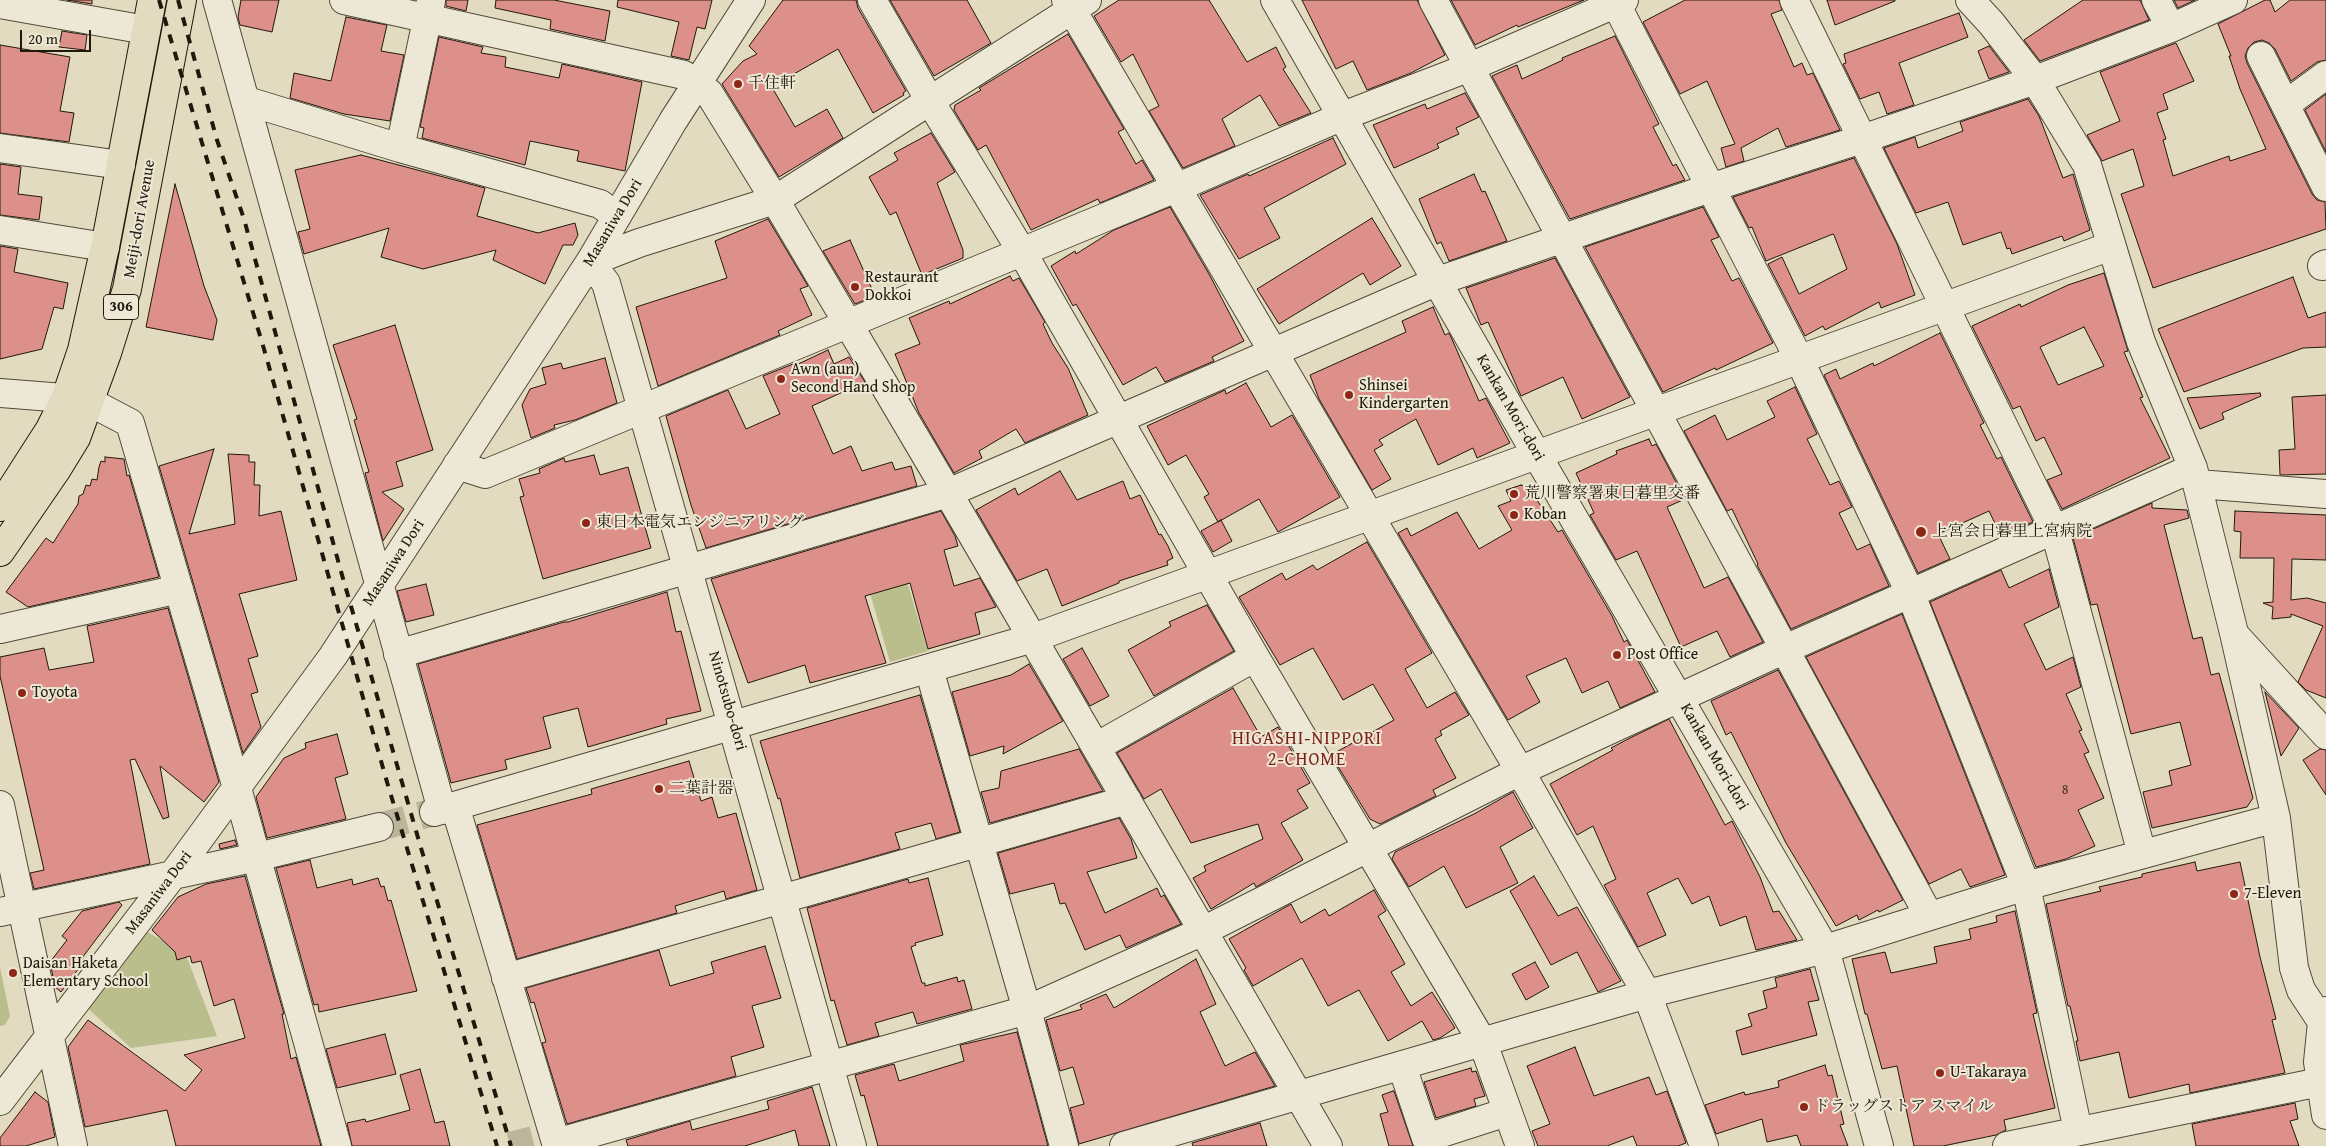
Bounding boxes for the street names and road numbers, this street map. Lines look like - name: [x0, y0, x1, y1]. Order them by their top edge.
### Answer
- street label: Meiji-dori Avenue: [120, 158, 160, 280]
- street label: Masaniwa Dori: [579, 176, 647, 270]
- road number: 306: [104, 294, 138, 320]
- street label: Kankan Mori-dori: [1472, 351, 1548, 465]
- street label: Masaniwa Dori: [359, 516, 429, 610]
- street label: Ninotsubo-dori: [704, 649, 750, 753]
- street label: Kankan Mori-dori: [1676, 700, 1752, 814]
- street label: Masaniwa Dori: [121, 848, 197, 938]

